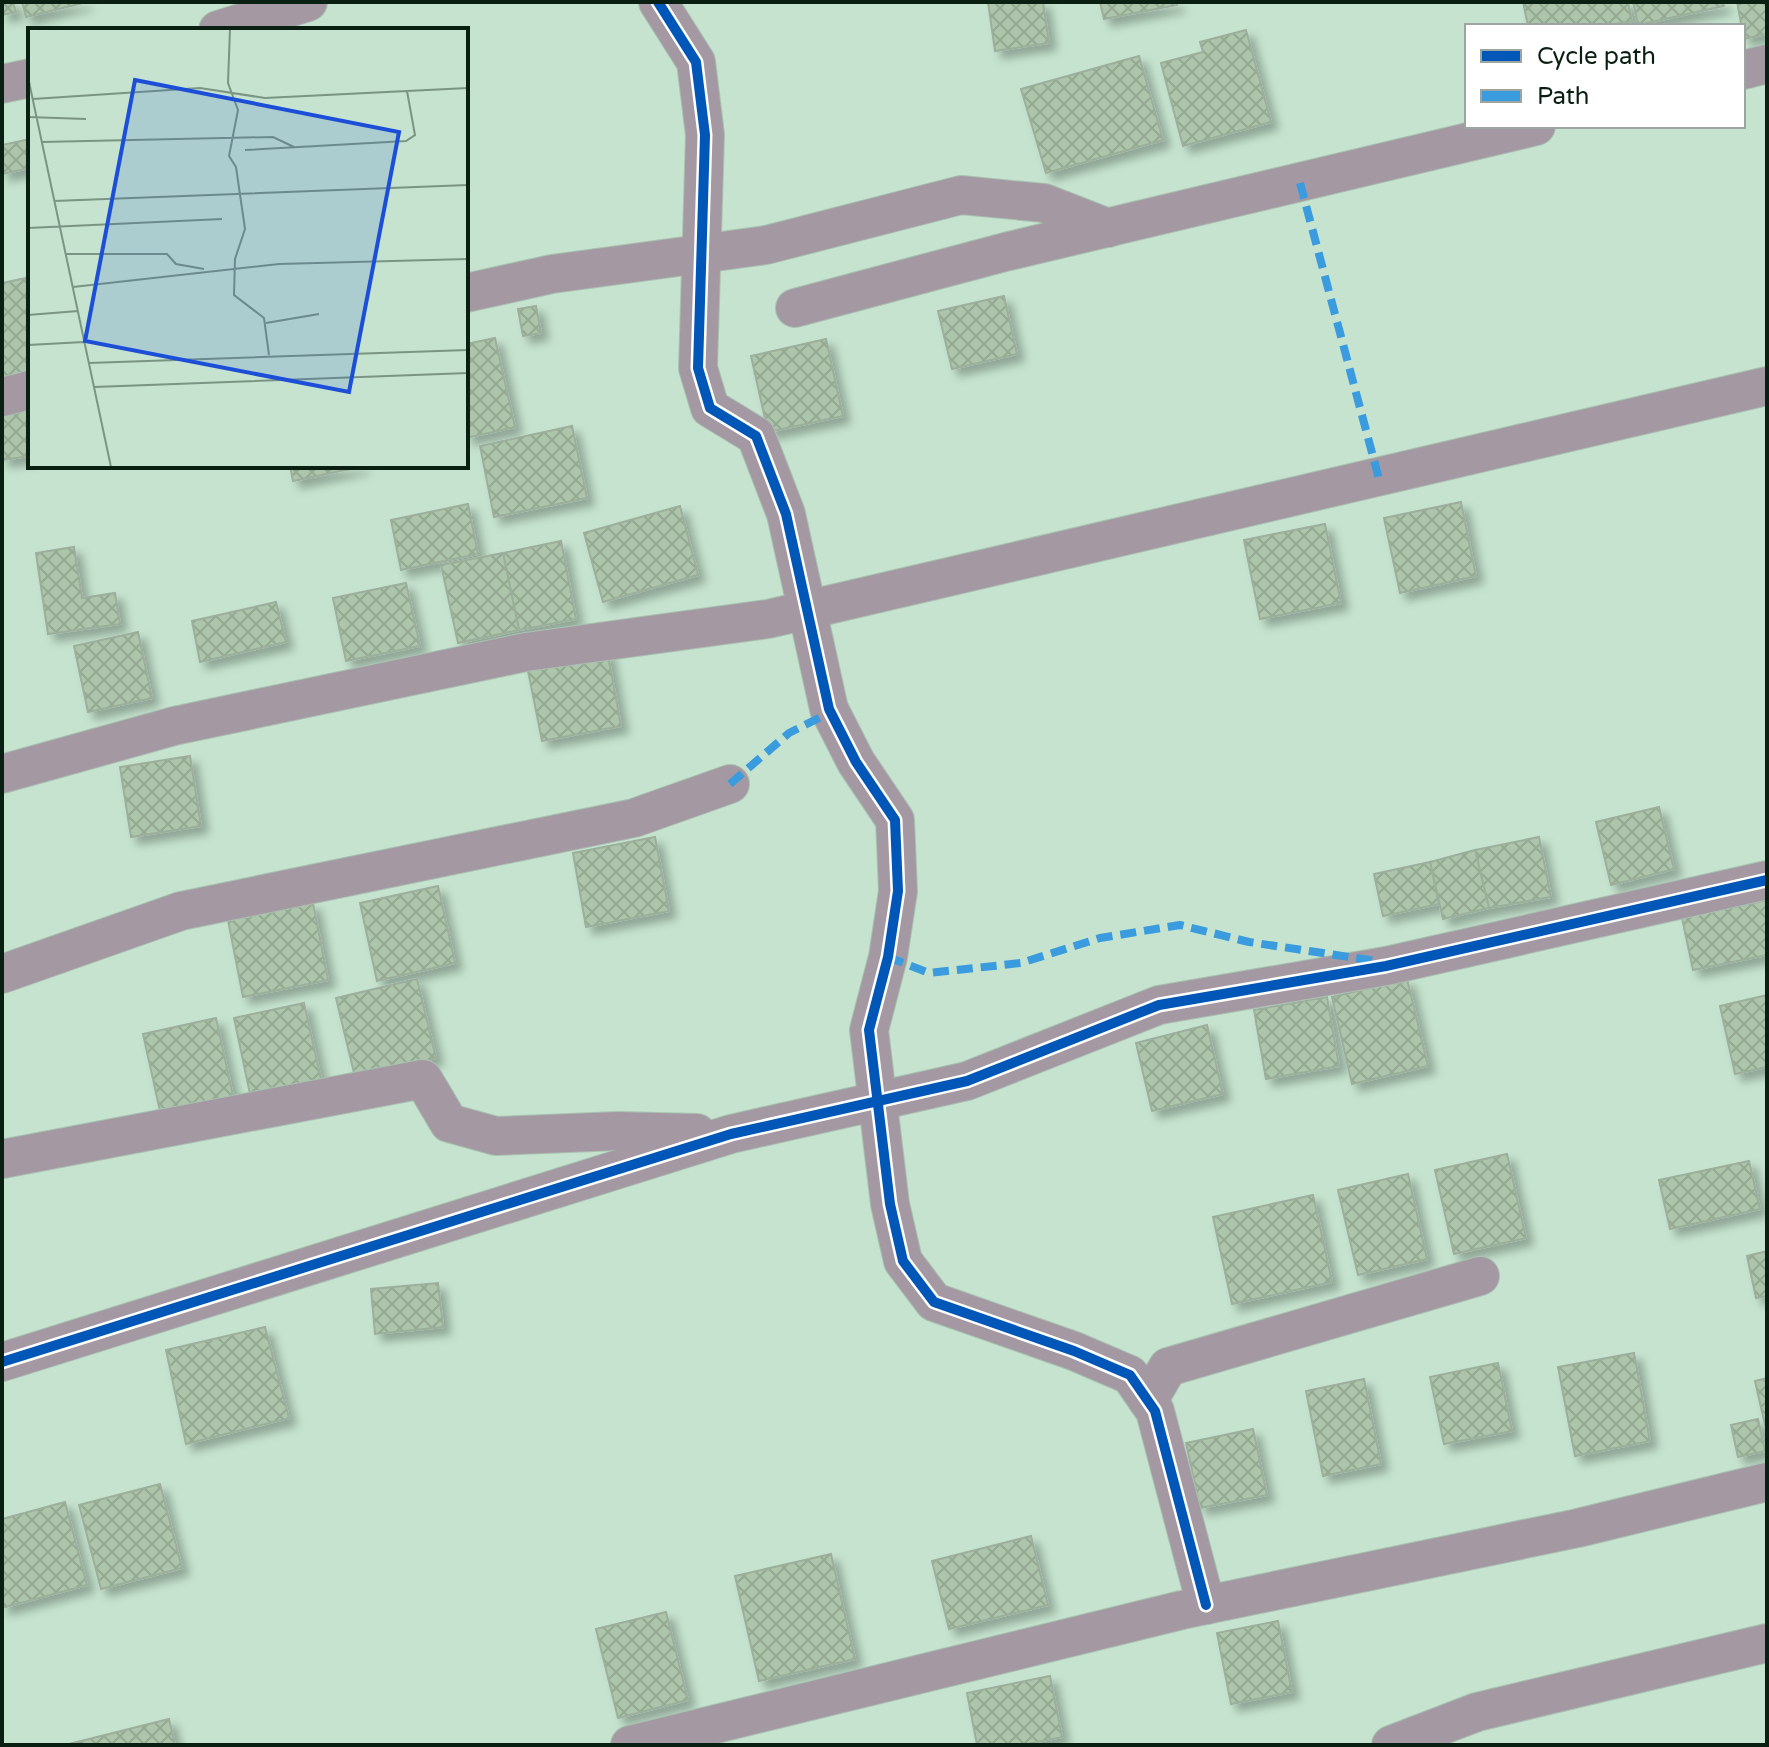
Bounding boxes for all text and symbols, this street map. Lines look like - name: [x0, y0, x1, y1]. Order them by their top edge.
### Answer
- legend: [1465, 24, 1745, 128]
- inset map: [28, 28, 468, 468]
- text: Cycle path: [1537, 42, 1656, 71]
- text: Path: [1537, 82, 1590, 111]

